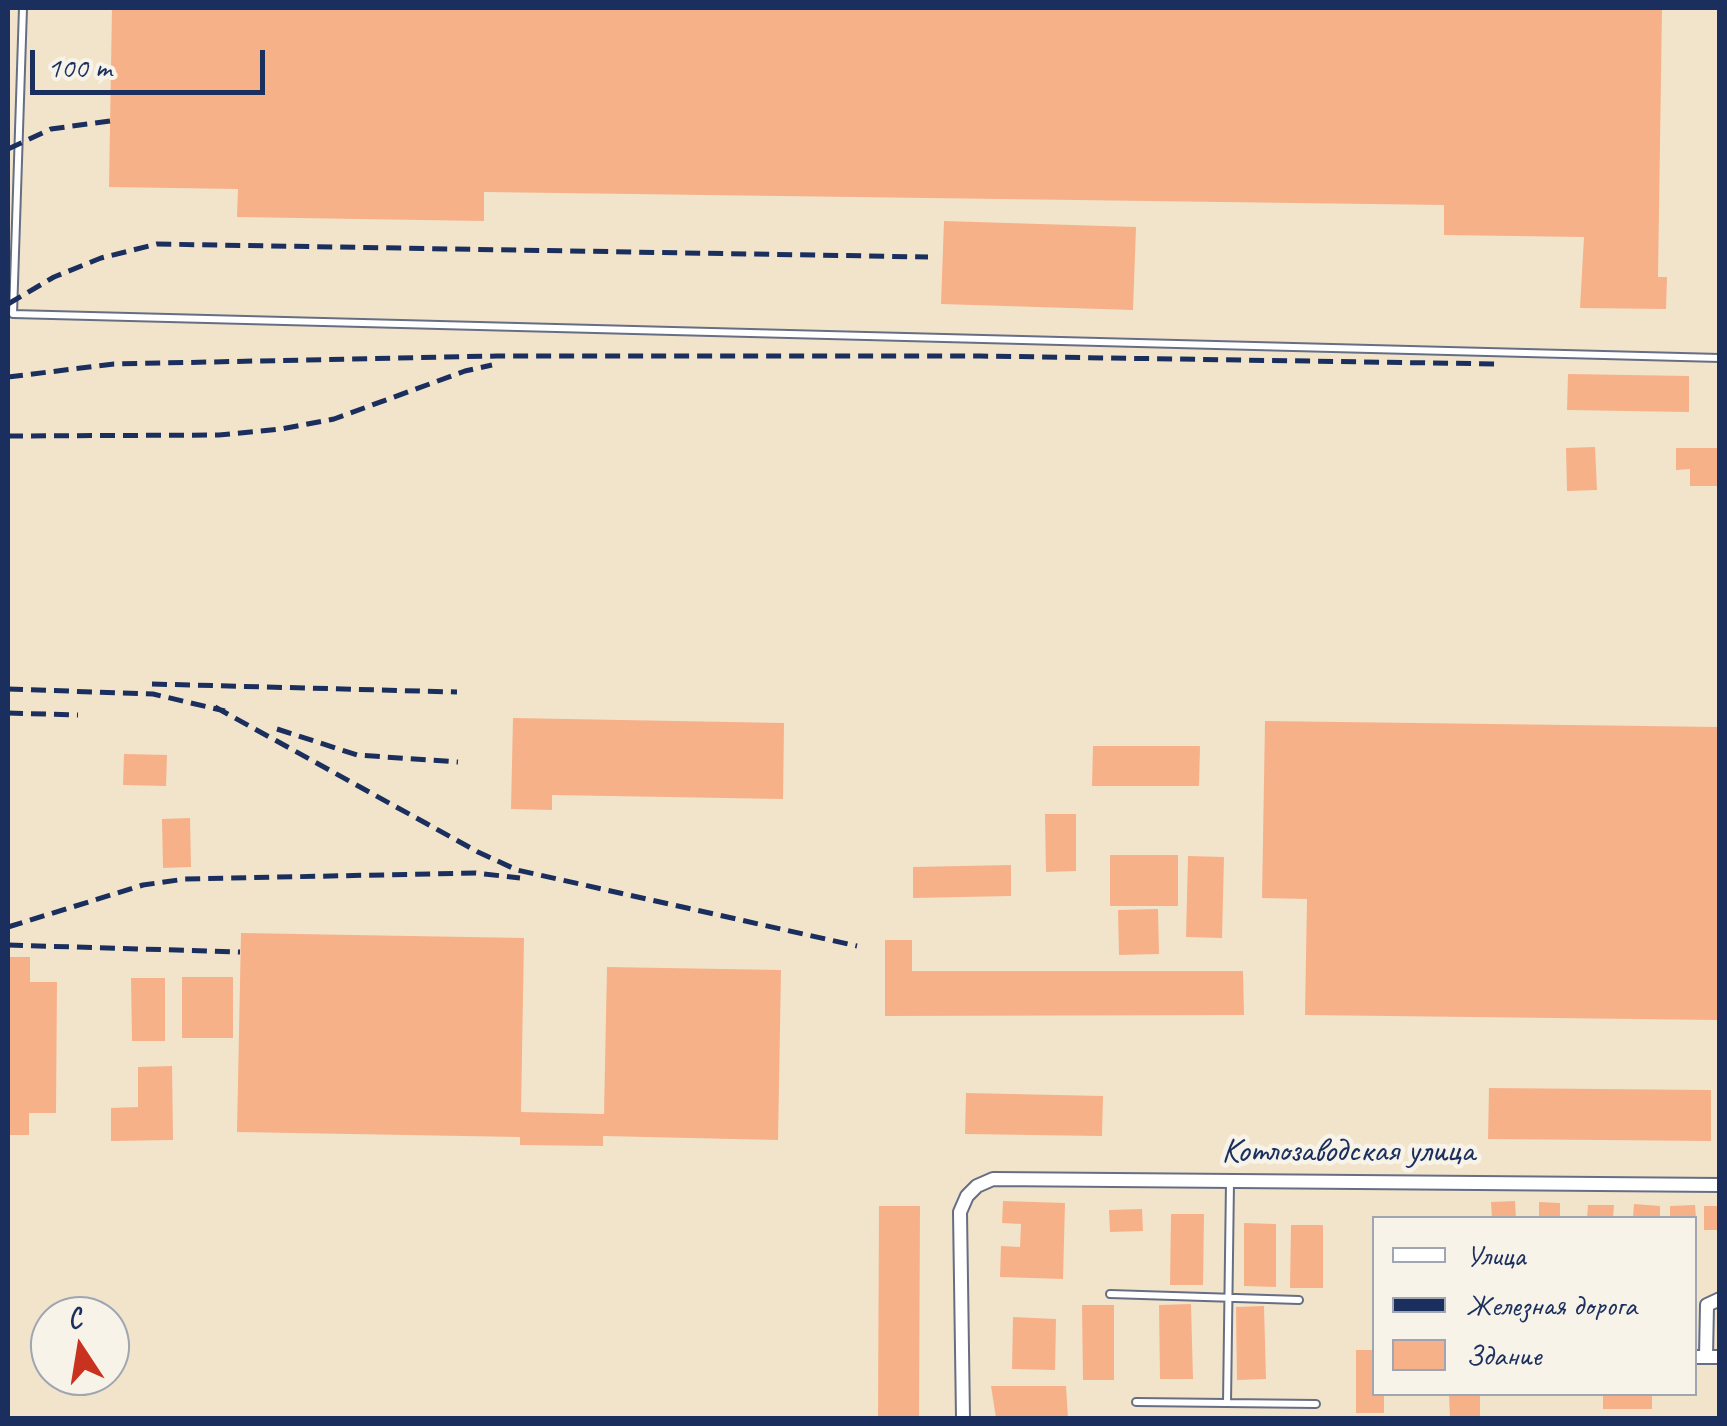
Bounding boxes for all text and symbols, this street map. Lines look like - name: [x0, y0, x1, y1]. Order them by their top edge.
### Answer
- scale bar: [35, 30, 270, 92]
- text: 100 m: [47, 48, 112, 86]
- street label: Котлозаводская улица: [1221, 1131, 1475, 1173]
- legend: [1372, 1216, 1697, 1396]
- text: Улица: [1466, 1236, 1525, 1274]
- text: Железная дорога: [1466, 1286, 1637, 1324]
- north arrow: [30, 1296, 130, 1396]
- text: С: [64, 1300, 84, 1337]
- text: Здание: [1466, 1336, 1541, 1374]

